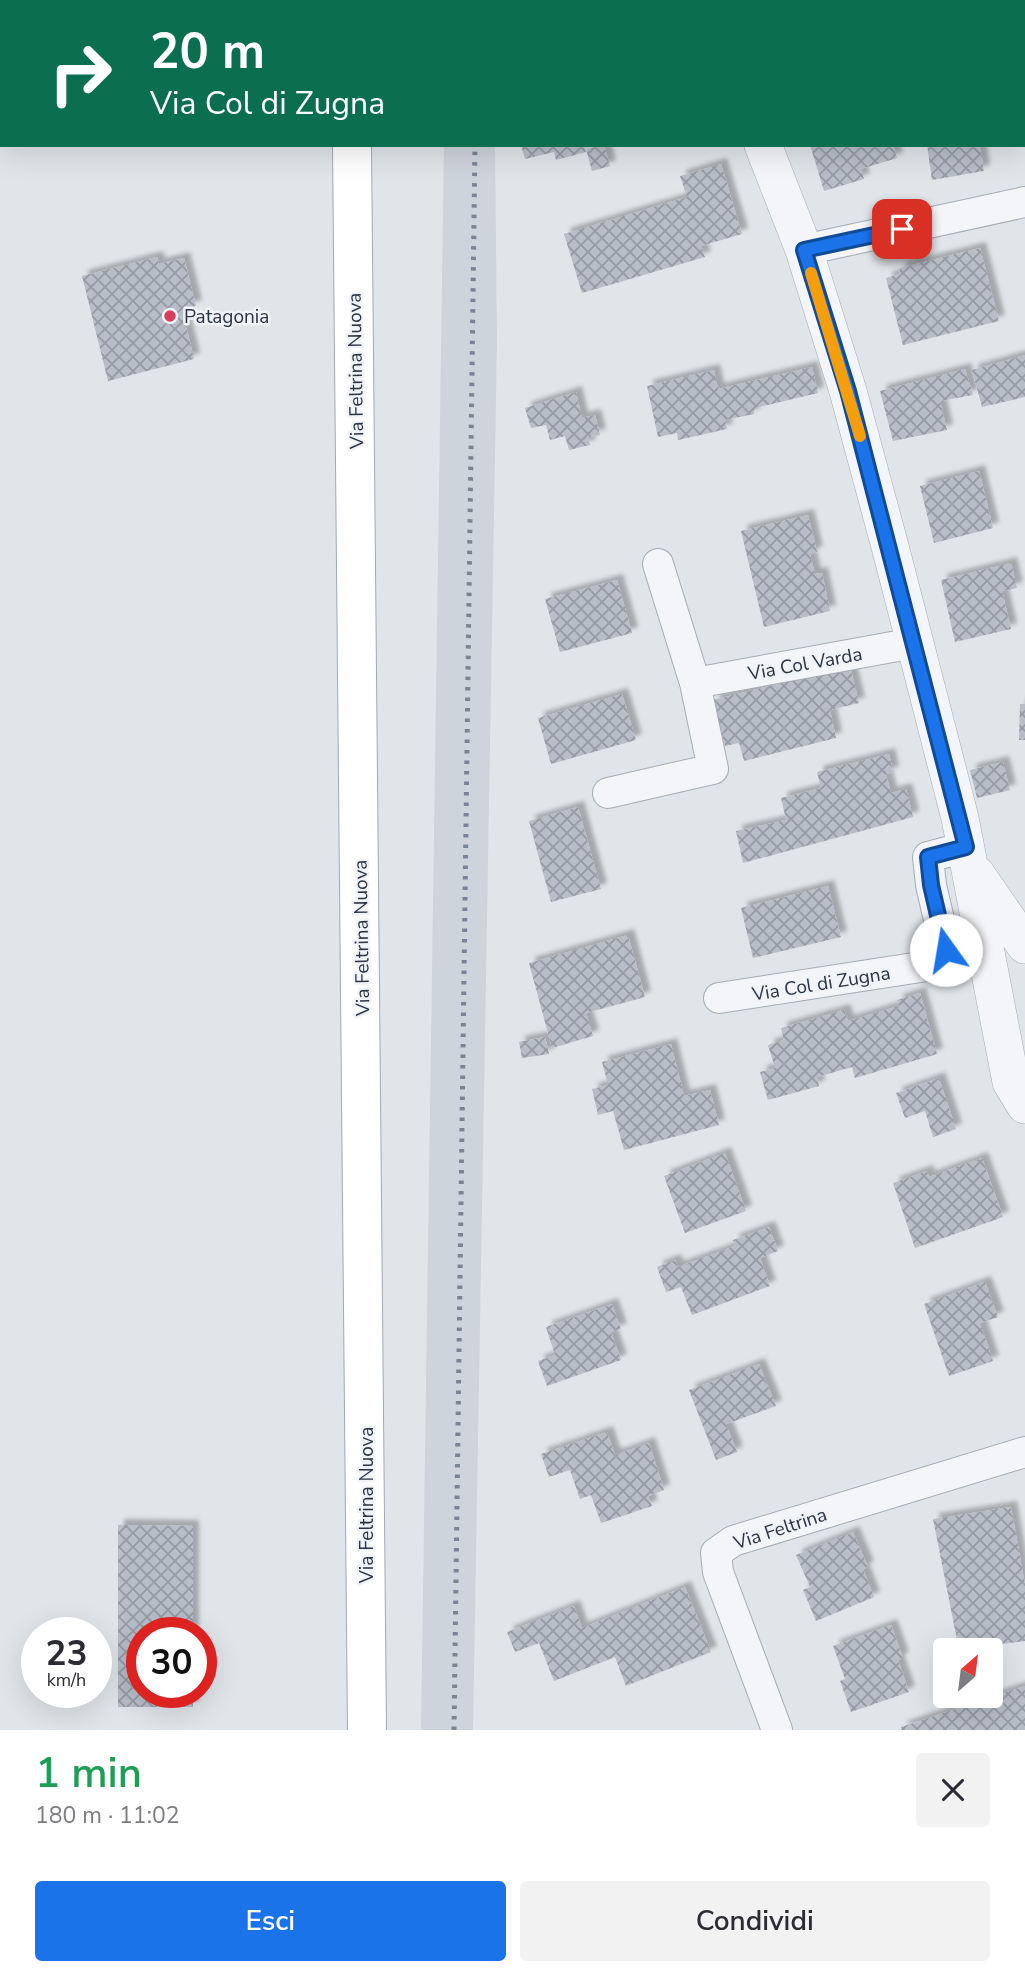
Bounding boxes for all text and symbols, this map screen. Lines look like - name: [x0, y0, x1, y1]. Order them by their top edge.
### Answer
- text: 20 m: [150, 18, 265, 85]
- icon: right: [35, 28, 126, 119]
- text: Via Col di Zugna: [150, 82, 385, 125]
- pin: [872, 199, 932, 259]
- icon: arrive: [883, 210, 921, 248]
- street label: Via Feltrina Nuova: [342, 293, 370, 450]
- place label: Patagonia: [184, 304, 269, 330]
- marker: Patagonia: [162, 308, 178, 324]
- street label: Via Col Varda: [745, 641, 864, 687]
- street label: Via Feltrina Nuova: [348, 860, 376, 1017]
- position arrow: [909, 913, 983, 987]
- street label: Via Col di Zugna: [749, 960, 892, 1008]
- street label: Via Feltrina Nuova: [354, 1427, 380, 1584]
- street label: Via Feltrina: [729, 1502, 830, 1557]
- speed limit sign: 30: [126, 1617, 217, 1708]
- text: 23: [45, 1630, 88, 1677]
- north arrow: [933, 1638, 1003, 1708]
- map controls: [933, 1638, 1003, 1708]
- text: km/h: [47, 1668, 86, 1692]
- text: 1 min: [35, 1745, 142, 1802]
- button: close: [916, 1753, 990, 1827]
- text: 180 m · 11:02: [35, 1800, 180, 1831]
- button: Esci: [35, 1881, 506, 1961]
- button: Condividi: [520, 1881, 990, 1961]

